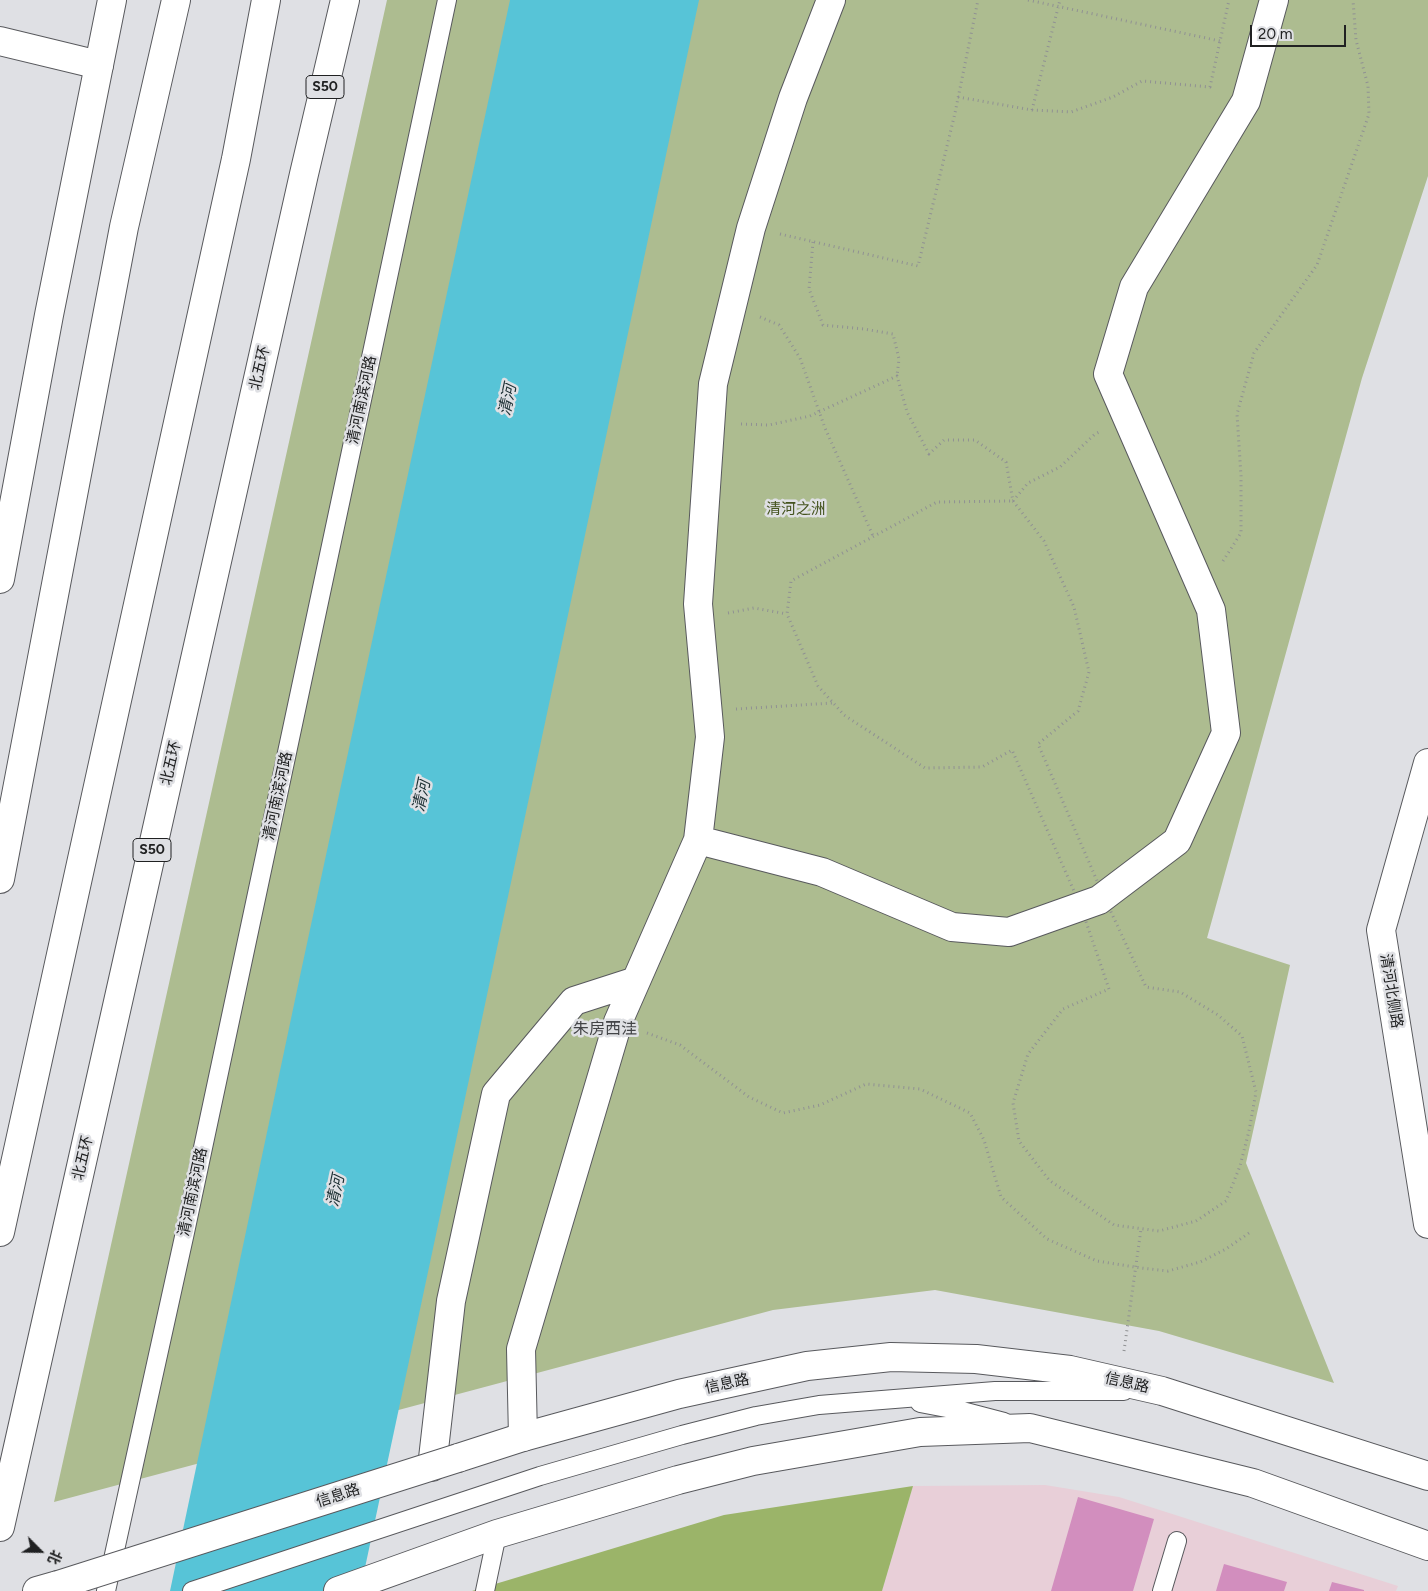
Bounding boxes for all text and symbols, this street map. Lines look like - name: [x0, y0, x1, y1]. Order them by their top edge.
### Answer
- scale bar: [1253, 15, 1349, 47]
- text: 20 m: [1258, 25, 1292, 43]
- road number: S50: [306, 75, 344, 98]
- street label: 北五环: [246, 344, 274, 392]
- street label: 清河南滨河路: [344, 354, 380, 446]
- water label: 清河: [495, 382, 521, 418]
- park label: 清河之洲: [766, 501, 826, 519]
- street label: 北五环: [157, 739, 185, 787]
- street label: 清河南滨河路: [260, 750, 296, 842]
- water label: 清河: [409, 778, 435, 814]
- road number: S50: [133, 838, 171, 862]
- street label: 清河北侧路: [1376, 953, 1406, 1029]
- district label: 朱房西洼: [573, 1019, 637, 1039]
- street label: 北五环: [69, 1134, 97, 1182]
- street label: 清河南滨河路: [175, 1146, 211, 1238]
- water label: 清河: [323, 1173, 349, 1209]
- street label: 信息路: [1103, 1369, 1151, 1397]
- street label: 信息路: [703, 1371, 751, 1397]
- street label: 信息路: [314, 1480, 362, 1512]
- north arrow: [15, 1526, 65, 1576]
- text: 北: [44, 1547, 65, 1567]

